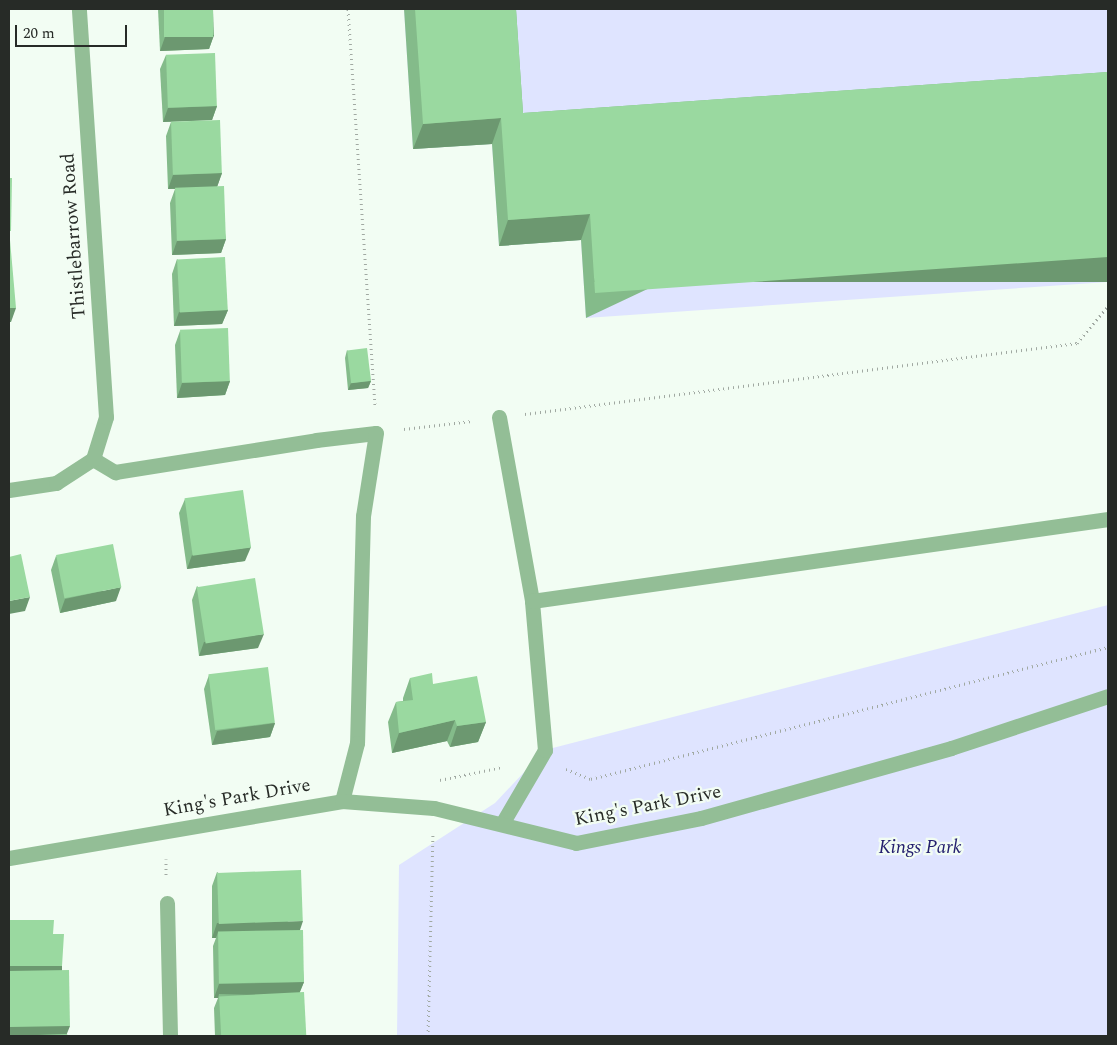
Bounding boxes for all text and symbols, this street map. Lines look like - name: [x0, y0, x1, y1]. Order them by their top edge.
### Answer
- scale bar: [18, 15, 130, 47]
- text: 20 m: [23, 22, 55, 45]
- street label: Thistlebarrow Road: [57, 152, 91, 320]
- street label: King's Park Drive: [162, 774, 312, 822]
- street label: King's Park Drive: [573, 781, 723, 831]
- park label: Kings Park: [878, 837, 962, 859]

